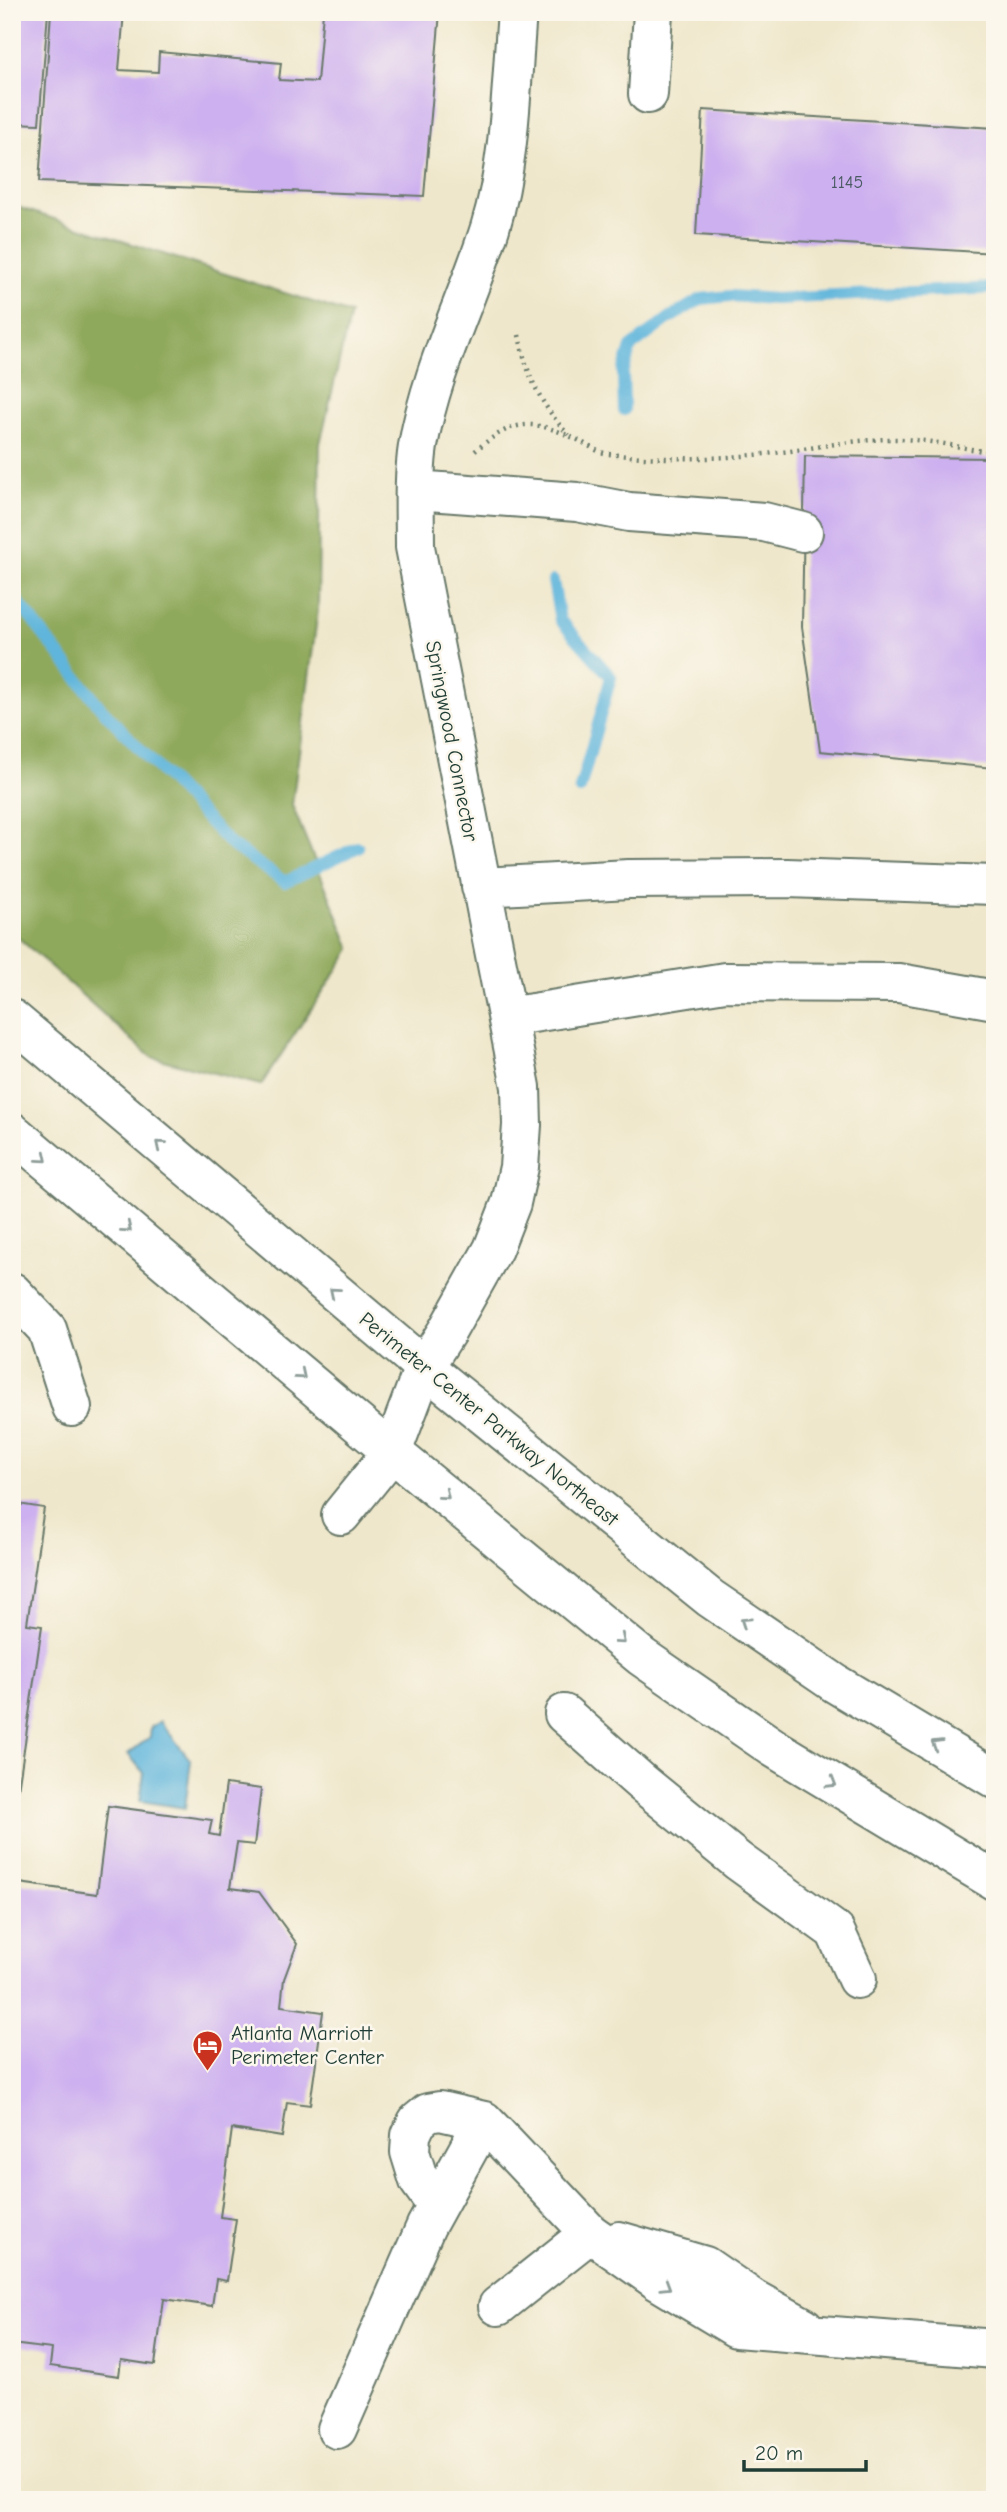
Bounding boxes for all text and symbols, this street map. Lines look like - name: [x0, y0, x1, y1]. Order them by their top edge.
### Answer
- house number: 1145: [831, 172, 863, 193]
- street label: Springwood Connector: [421, 639, 483, 844]
- one-way arrow: [156, 1141, 169, 1153]
- one-way arrow: [35, 1150, 48, 1162]
- one-way arrow: [118, 1220, 131, 1232]
- one-way arrow: [329, 1288, 342, 1300]
- street label: Perimeter Center Parkway Northeast: [355, 1307, 624, 1532]
- one-way arrow: [292, 1367, 305, 1379]
- one-way arrow: [437, 1487, 450, 1499]
- one-way arrow: [740, 1618, 753, 1630]
- one-way arrow: [612, 1632, 625, 1644]
- one-way arrow: [931, 1740, 944, 1753]
- one-way arrow: [824, 1775, 837, 1788]
- place label: Atlanta Marriott Perimeter Center: [231, 2021, 385, 2069]
- hotel icon: Atlanta Marriott Perimeter Center: [191, 2028, 225, 2072]
- one-way arrow: [659, 2278, 672, 2291]
- scale bar: [744, 2428, 867, 2472]
- text: 20 m: [755, 2441, 803, 2465]

